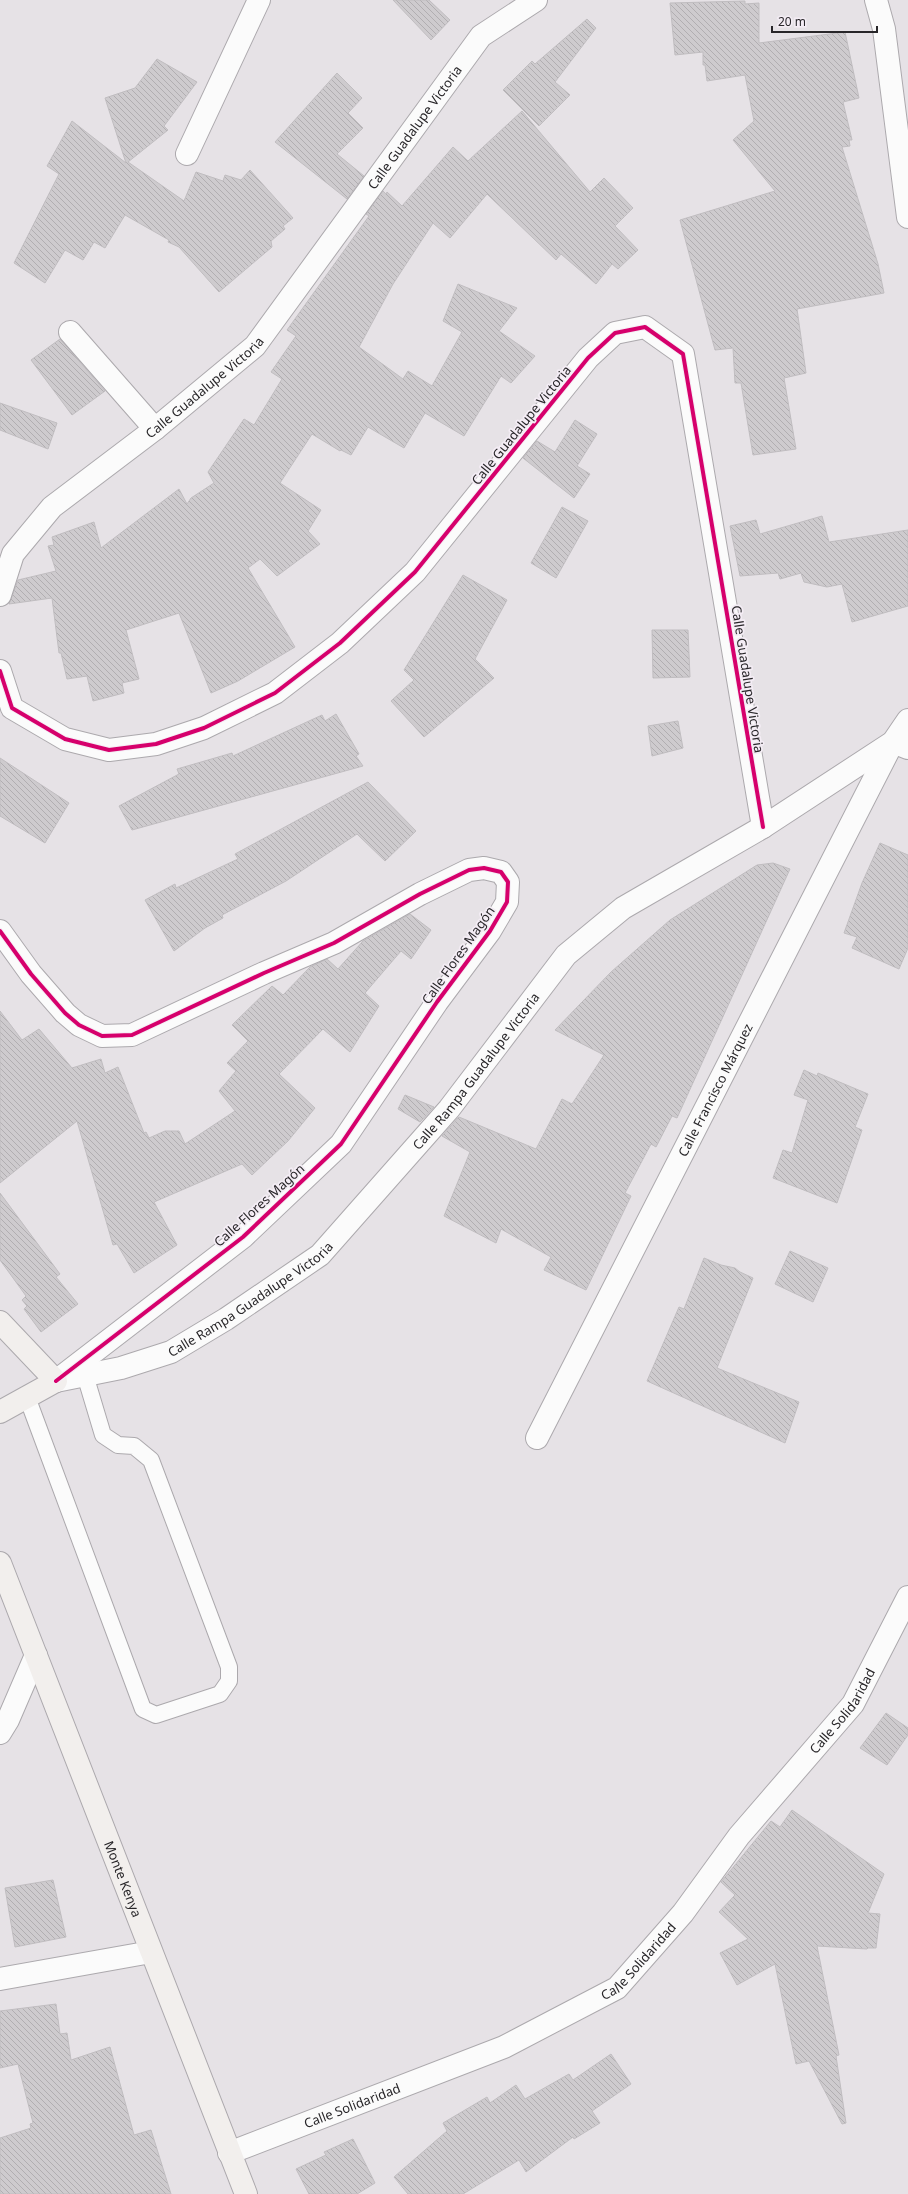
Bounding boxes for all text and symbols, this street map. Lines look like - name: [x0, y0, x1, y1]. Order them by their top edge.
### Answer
- scale bar: [772, 8, 877, 34]
- text: 20 m: [778, 13, 806, 30]
- street label: Calle Guadalupe Victoria: [363, 62, 466, 193]
- street label: Calle Guadalupe Victoria: [142, 333, 268, 442]
- street label: Calle Guadalupe Victoria: [467, 361, 575, 489]
- street label: Calle Guadalupe Victoria: [727, 604, 769, 754]
- street label: Calle Flores Magón: [417, 902, 499, 1008]
- street label: Calle Rampa Guadalupe Victoria: [408, 989, 543, 1153]
- street label: Calle Francisco Márquez: [674, 1020, 757, 1159]
- street label: Calle Flores Magón: [210, 1160, 308, 1250]
- street label: Calle Rampa Guadalupe Victoria: [164, 1238, 337, 1361]
- street label: Calle Solidaridad: [805, 1665, 879, 1757]
- street label: Monte Kenya: [100, 1838, 146, 1920]
- street label: Calle Solidaridad: [598, 1918, 680, 2004]
- street label: Calle Solidaridad: [301, 2079, 403, 2132]

